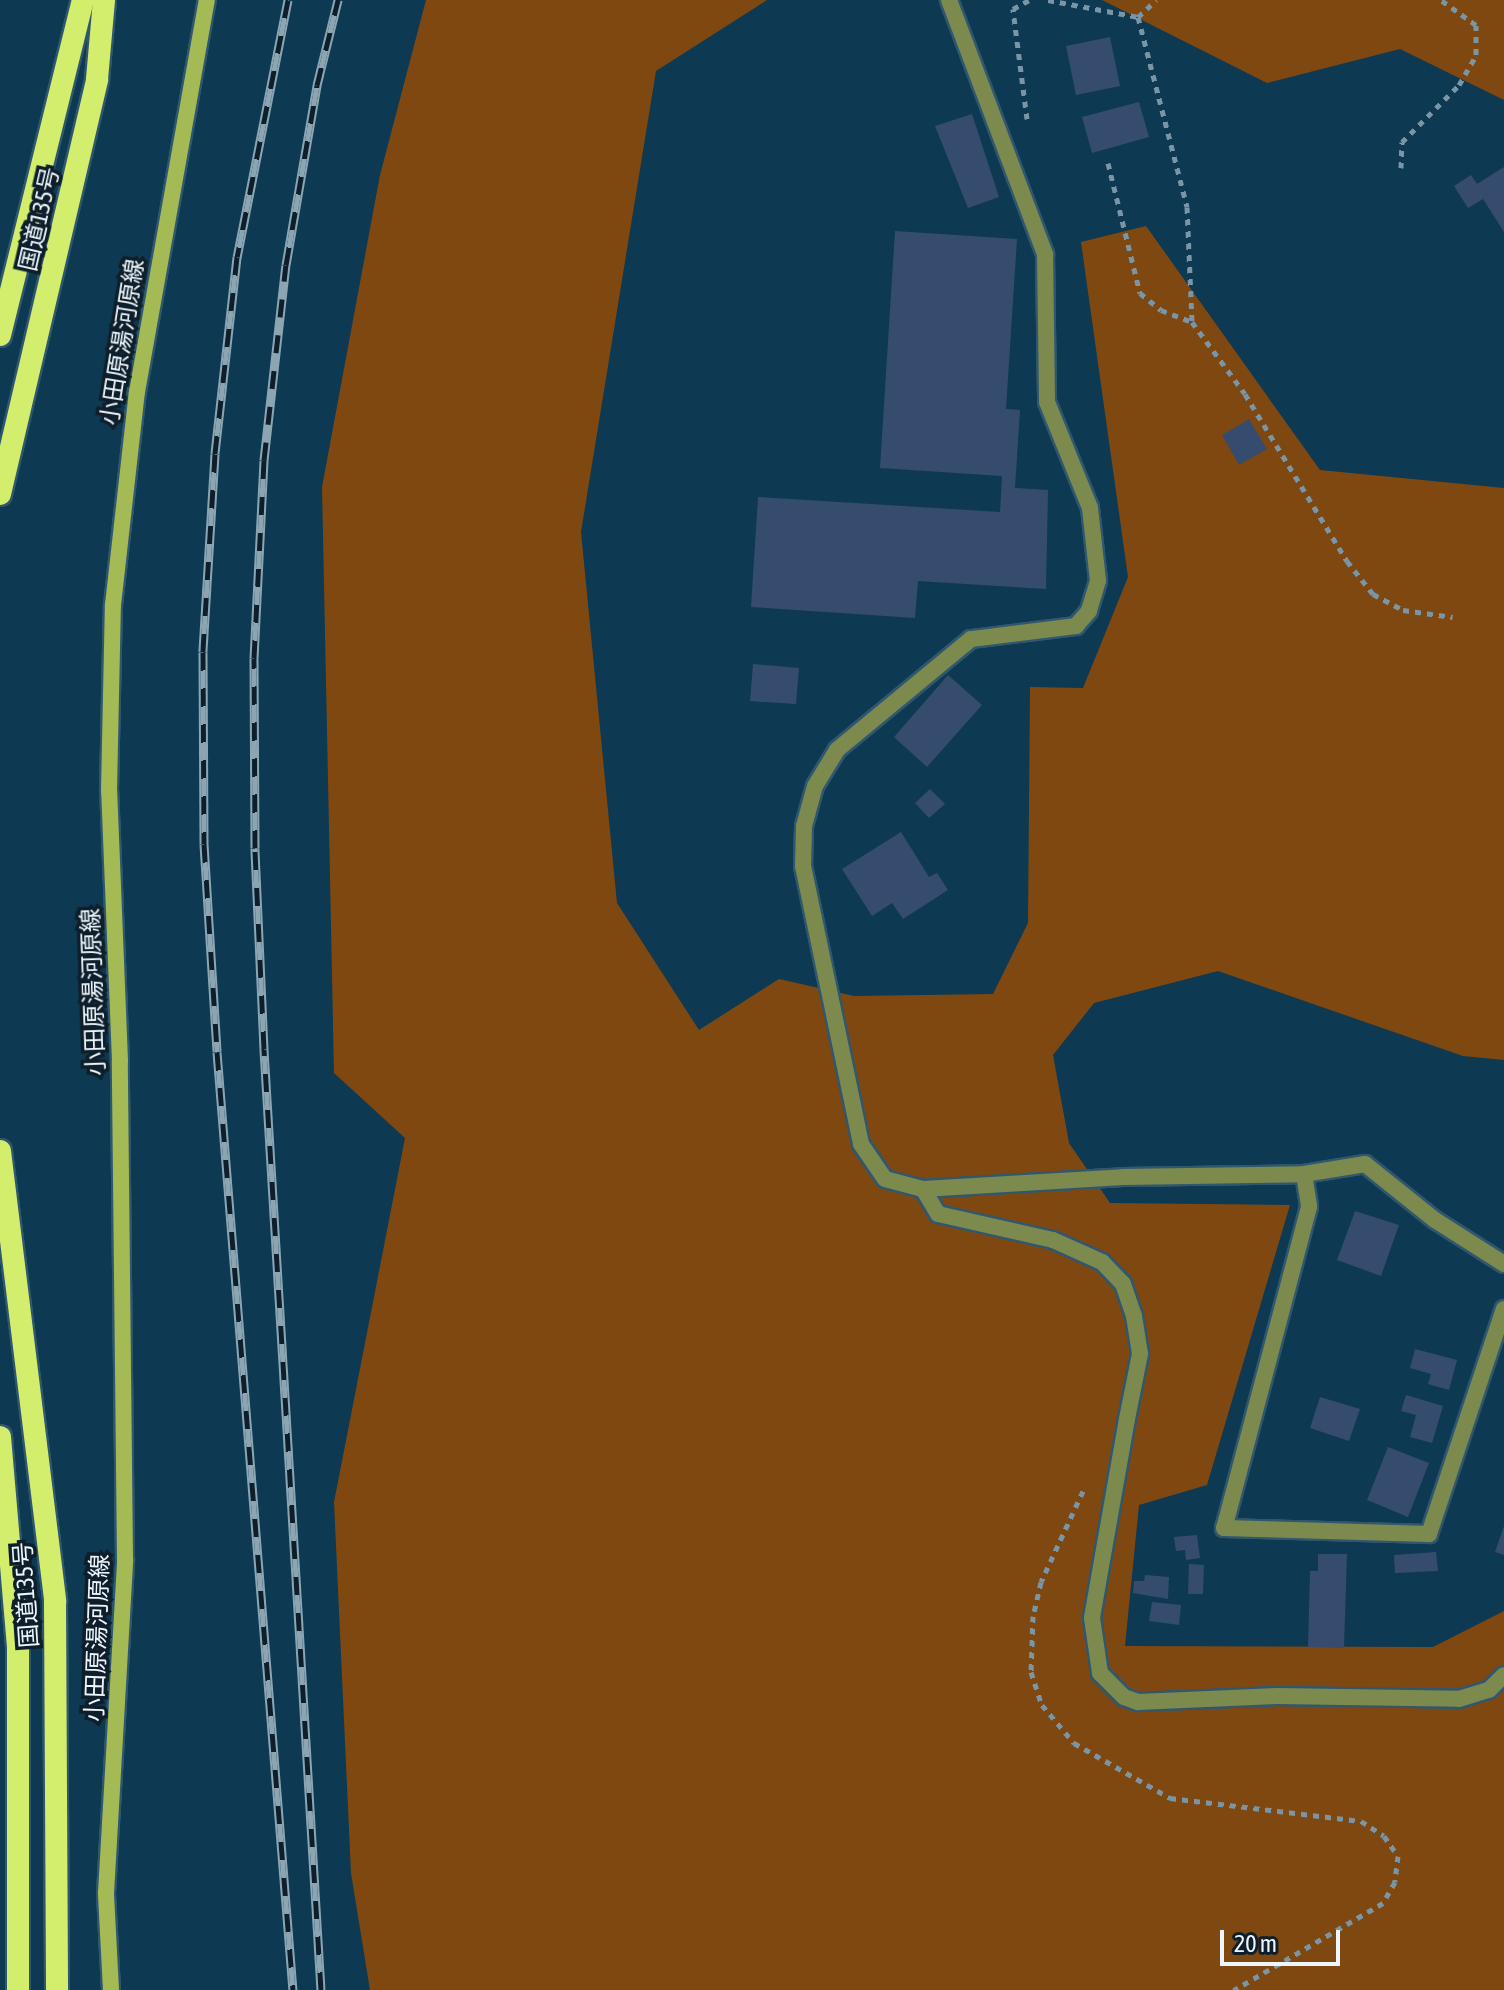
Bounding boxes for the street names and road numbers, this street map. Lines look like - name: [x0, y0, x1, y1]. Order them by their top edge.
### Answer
- street label: 国道135号: [13, 164, 65, 274]
- street label: 小田原湯河原線: [95, 257, 149, 427]
- street label: 小田原湯河原線: [76, 908, 110, 1076]
- street label: 国道135号: [8, 1541, 44, 1649]
- street label: 小田原湯河原線: [80, 1554, 114, 1722]

